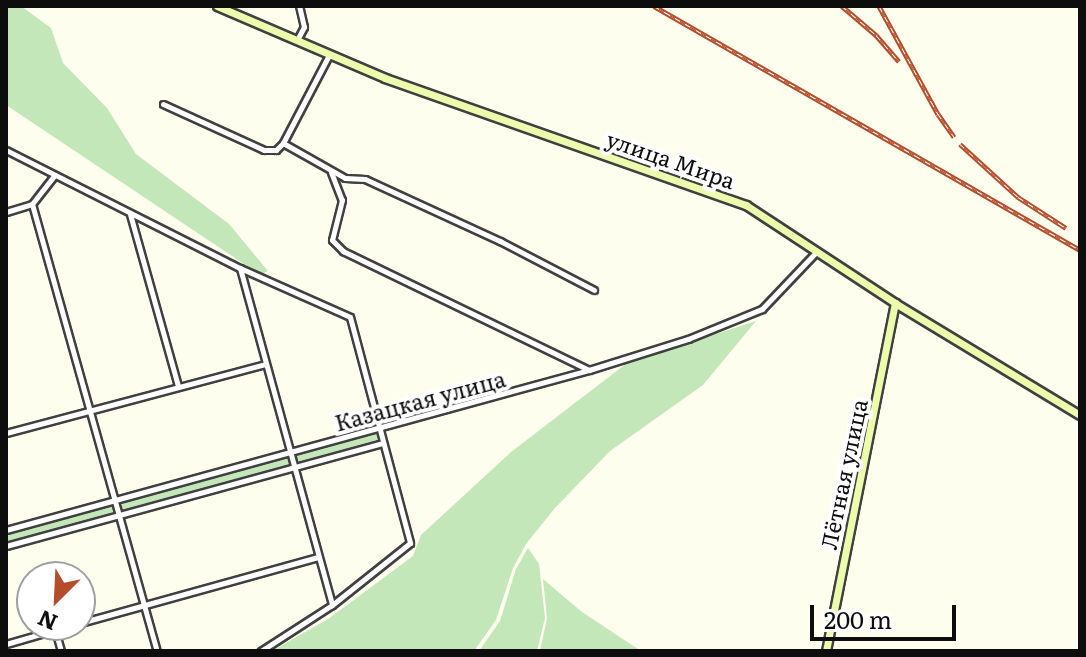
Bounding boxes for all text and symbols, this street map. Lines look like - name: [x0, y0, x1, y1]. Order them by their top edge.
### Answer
- street label: улица Мира: [603, 125, 739, 193]
- street label: Казацкая улица: [332, 365, 508, 435]
- street label: Лётная улица: [814, 396, 872, 552]
- north arrow: [16, 561, 96, 641]
- scale bar: [814, 589, 960, 639]
- text: 200 m: [824, 601, 892, 636]
- text: N: [32, 603, 62, 640]

